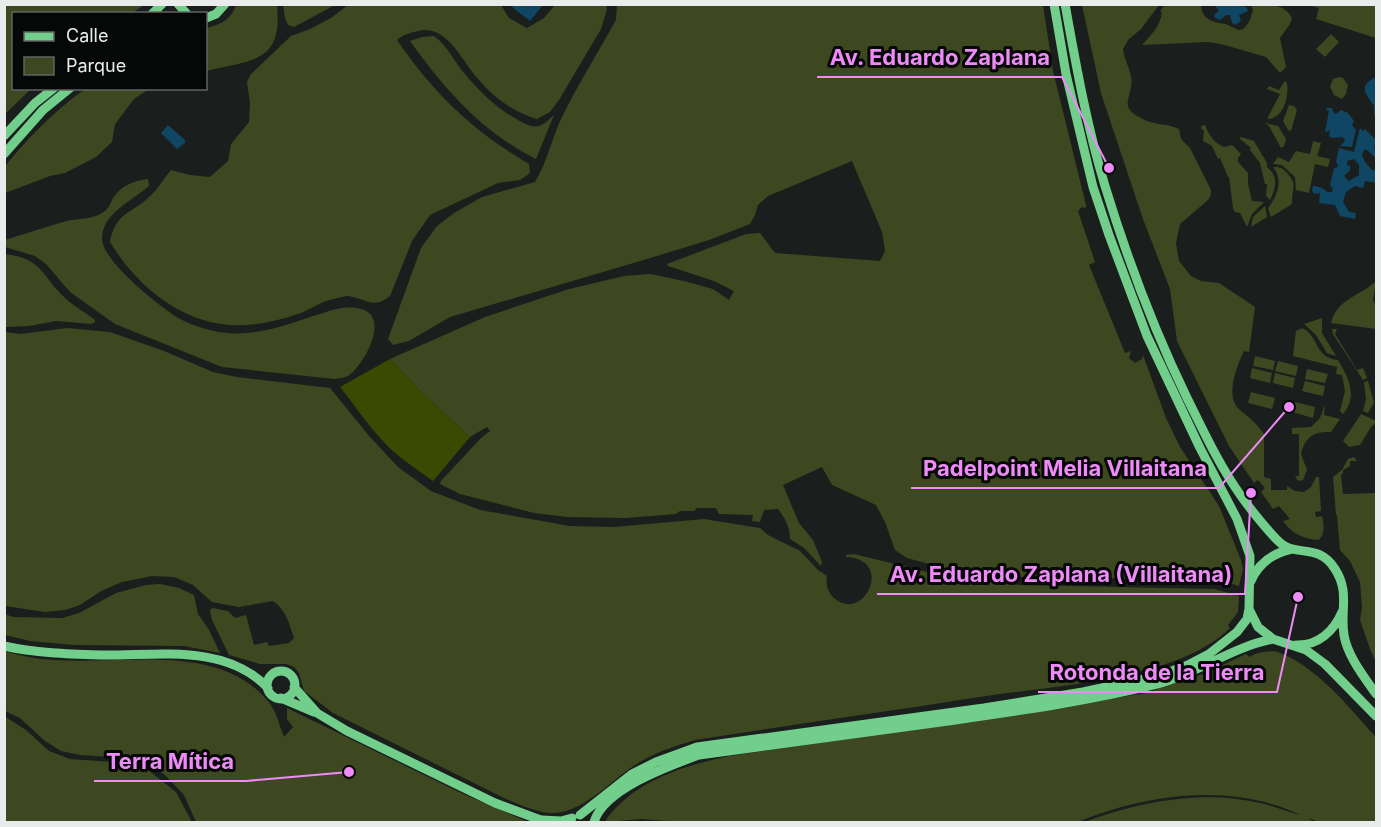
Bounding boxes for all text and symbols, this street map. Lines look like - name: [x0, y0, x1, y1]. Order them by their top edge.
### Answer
- legend: [12, 12, 207, 90]
- text: Calle: [66, 25, 108, 46]
- callout: Av. Eduardo Zaplana: [817, 37, 1062, 77]
- text: Av. Eduardo Zaplana: [830, 44, 1050, 70]
- text: Parque: [66, 55, 126, 76]
- callout: Padelpoint Melia Villaitana: [911, 448, 1219, 488]
- text: Padelpoint Melia Villaitana: [923, 455, 1207, 481]
- callout: Av. Eduardo Zaplana (Villaitana): [877, 554, 1245, 594]
- text: Av. Eduardo Zaplana (Villaitana): [890, 561, 1232, 587]
- callout: Rotonda de la Tierra: [1038, 652, 1277, 692]
- text: Rotonda de la Tierra: [1050, 659, 1264, 685]
- callout: Terra Mítica: [94, 741, 246, 781]
- text: Terra Mítica: [106, 748, 234, 774]

